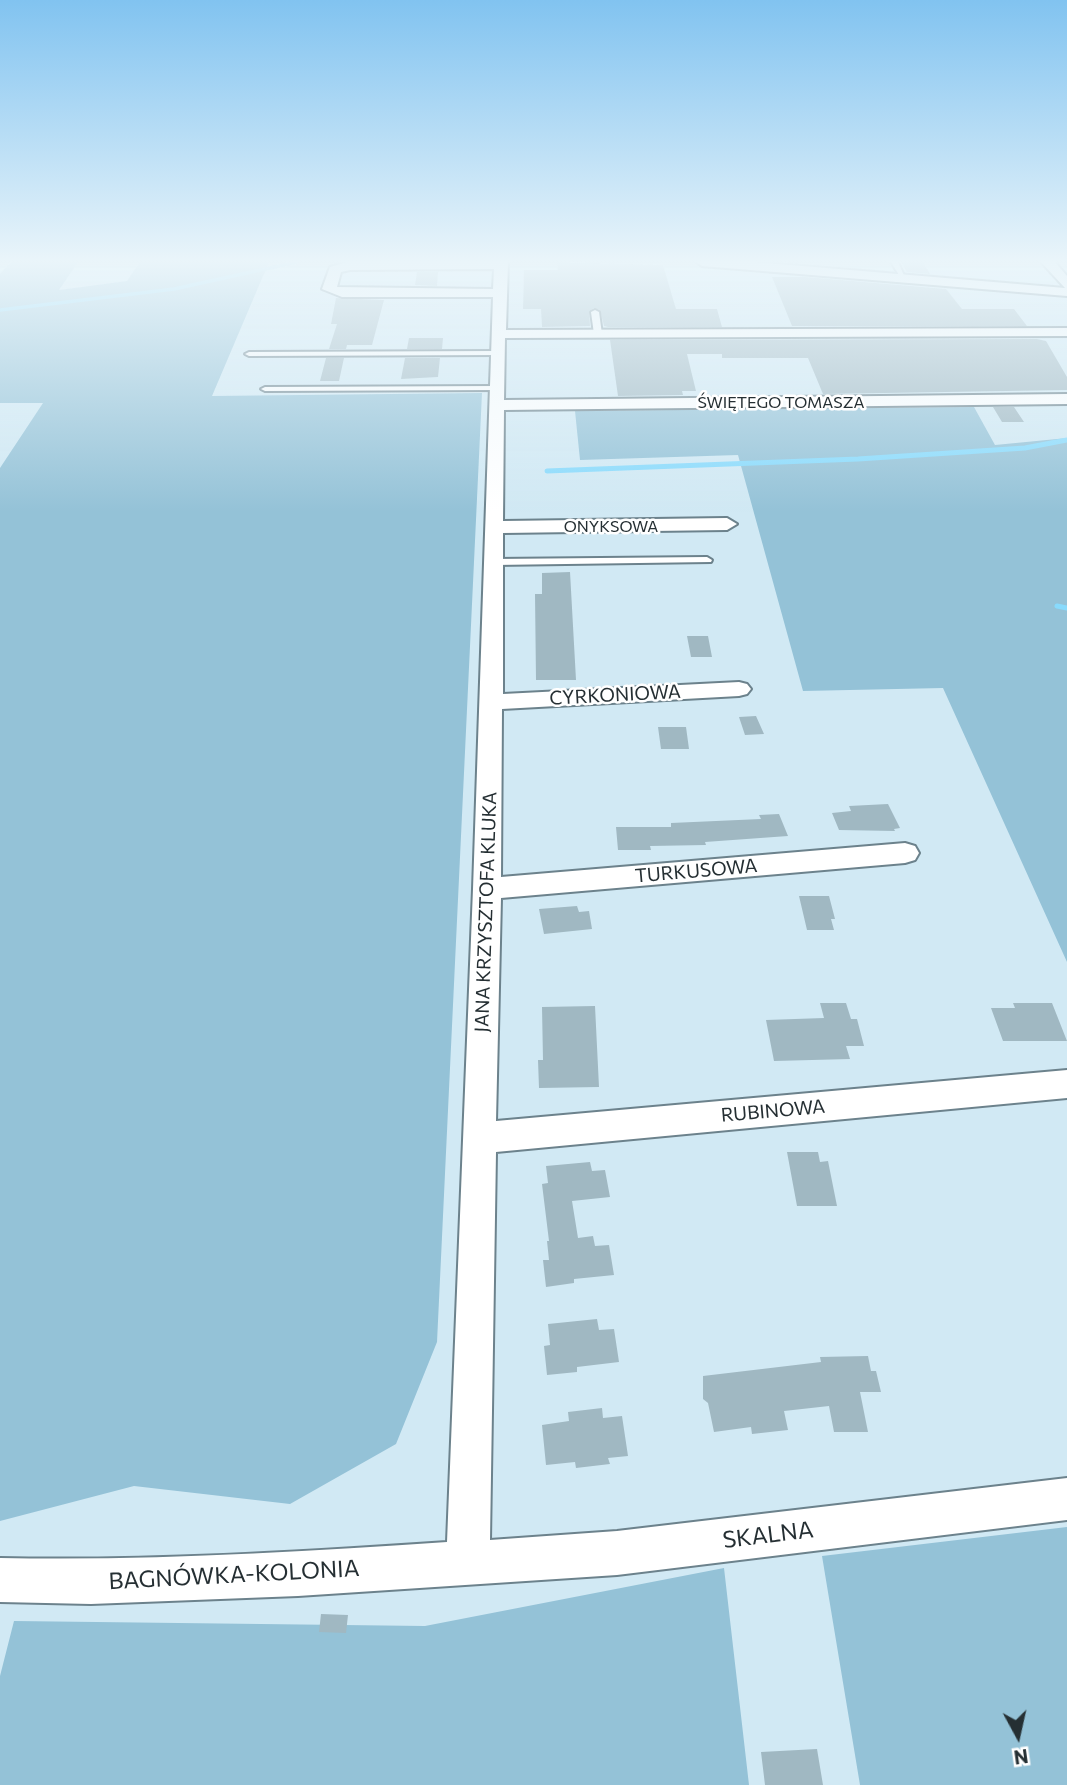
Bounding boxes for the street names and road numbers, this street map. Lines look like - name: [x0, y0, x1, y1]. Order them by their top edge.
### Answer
- street label: ŚWIĘTEGO TOMASZA: [697, 393, 865, 413]
- street label: ONYKSOWA: [564, 517, 658, 537]
- street label: CYRKONIOWA: [549, 680, 681, 710]
- street label: JANA KRZYSZTOFA KLUKA: [470, 791, 502, 1033]
- street label: TURKUSOWA: [634, 854, 758, 888]
- street label: RUBINOWA: [720, 1095, 826, 1127]
- street label: SKALNA: [721, 1516, 815, 1554]
- street label: BAGNÓWKA-KOLONIA: [108, 1555, 360, 1595]

